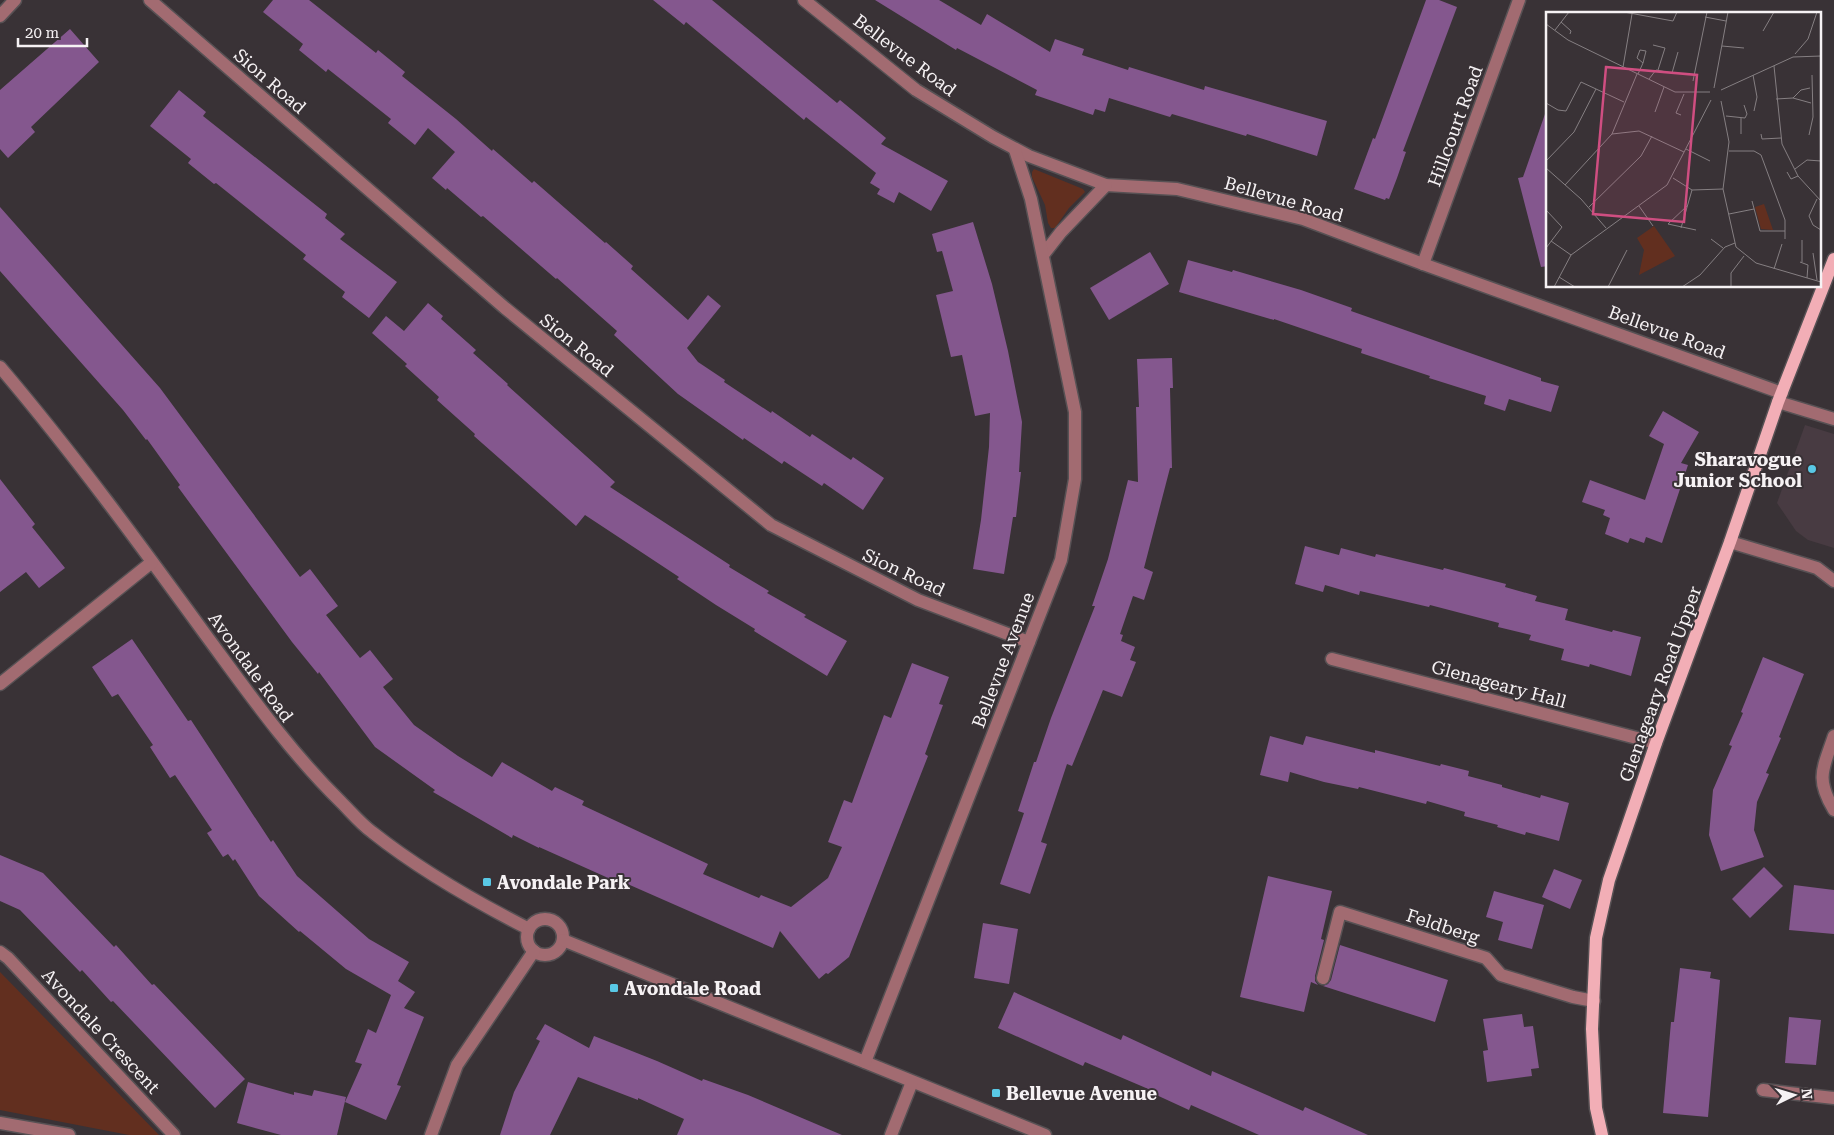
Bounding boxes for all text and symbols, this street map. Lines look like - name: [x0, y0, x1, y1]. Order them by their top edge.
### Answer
- street label: Bellevue Road: [850, 10, 961, 101]
- inset map: [1546, 12, 1822, 288]
- scale bar: [18, 15, 86, 47]
- text: 20 m: [25, 24, 60, 42]
- street label: Sion Road: [230, 44, 311, 118]
- street label: Hillcourt Road: [1423, 62, 1487, 189]
- street label: Bellevue Road: [1222, 172, 1347, 226]
- street label: Bellevue Road: [1606, 301, 1729, 363]
- street label: Sion Road: [536, 309, 618, 381]
- place label: Sharavogue Junior School: [1674, 449, 1802, 491]
- marker: Sharavogue Junior School: [1806, 463, 1818, 475]
- street label: Sion Road: [860, 544, 949, 600]
- street label: Glenageary Road Upper: [1615, 583, 1705, 785]
- street label: Bellevue Avenue: [967, 589, 1039, 731]
- street label: Avondale Road: [204, 608, 298, 726]
- street label: Glenageary Hall: [1429, 656, 1569, 712]
- place label: Avondale Park: [497, 872, 631, 893]
- marker: Avondale Park: [481, 876, 493, 888]
- street label: Feldberg: [1404, 904, 1483, 948]
- street label: Avondale Crescent: [38, 964, 164, 1098]
- place label: Avondale Road: [624, 978, 761, 999]
- marker: Avondale Road: [608, 982, 620, 994]
- north arrow: [1769, 1070, 1819, 1120]
- place label: Bellevue Avenue: [1006, 1083, 1158, 1104]
- marker: Bellevue Avenue: [990, 1087, 1002, 1099]
- text: N: [1799, 1088, 1815, 1100]

